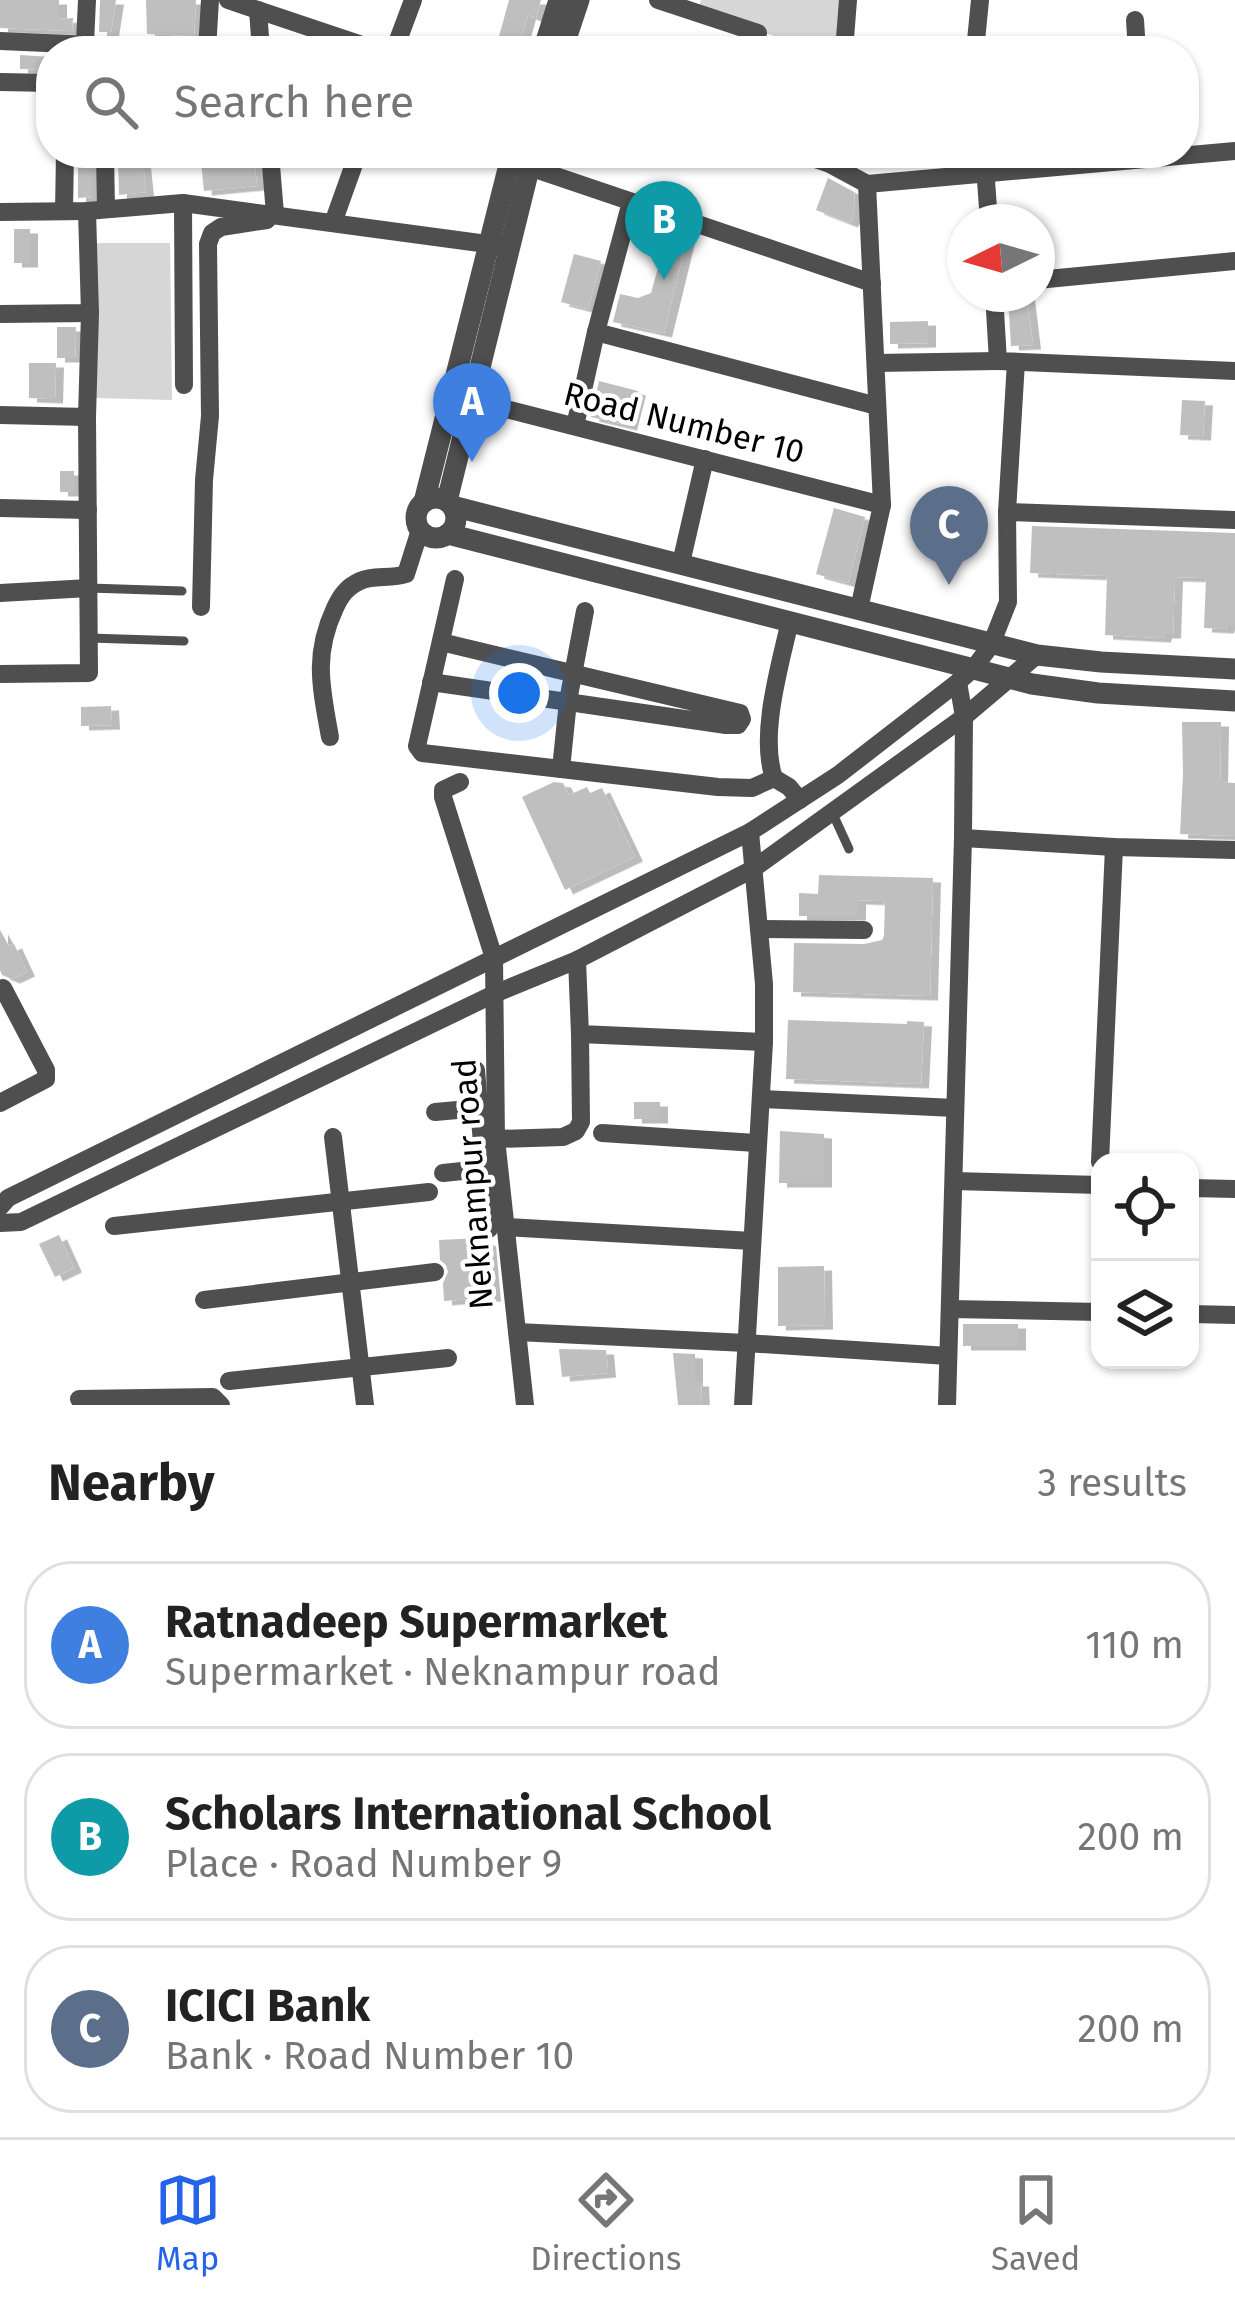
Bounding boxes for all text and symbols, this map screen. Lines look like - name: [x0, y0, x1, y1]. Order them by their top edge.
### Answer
- search box: [36, 36, 1199, 168]
- icon: search: [78, 69, 144, 135]
- text: Search here: [174, 75, 414, 129]
- pin: B: [625, 181, 703, 280]
- north arrow: [947, 204, 1055, 312]
- pin: A: [433, 363, 511, 462]
- street label: Road Number 10: [559, 374, 809, 472]
- pin: C: [910, 486, 988, 585]
- your location: [489, 663, 549, 723]
- street label: Neknampur road: [444, 1057, 502, 1311]
- map controls: [1091, 1153, 1199, 1369]
- button: locate: [1091, 1153, 1199, 1261]
- button: layers: [1091, 1261, 1199, 1369]
- text: Nearby: [48, 1452, 214, 1514]
- text: 3 results: [1037, 1460, 1187, 1506]
- text: Ratnadeep Supermarket: [165, 1595, 668, 1649]
- text: A: [78, 1622, 102, 1668]
- text: 110 m: [1085, 1622, 1184, 1668]
- text: Supermarket · Neknampur road: [165, 1649, 721, 1695]
- text: Scholars International School: [165, 1787, 771, 1841]
- text: B: [78, 1814, 102, 1860]
- text: 200 m: [1077, 1814, 1184, 1860]
- text: Place · Road Number 9: [165, 1841, 562, 1887]
- text: ICICI Bank: [165, 1979, 370, 2033]
- text: C: [79, 2006, 101, 2052]
- text: 200 m: [1077, 2006, 1184, 2052]
- text: Bank · Road Number 10: [165, 2033, 574, 2079]
- tab: Map: [155, 2167, 221, 2279]
- tab: Directions: [530, 2167, 682, 2279]
- tab: Saved: [991, 2167, 1080, 2279]

